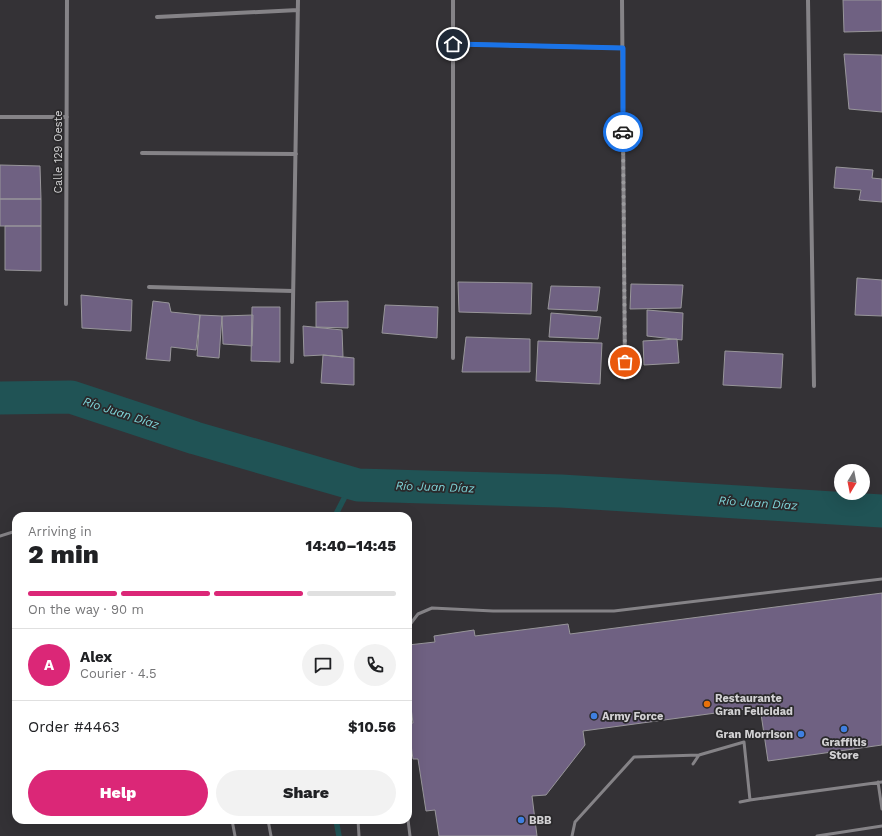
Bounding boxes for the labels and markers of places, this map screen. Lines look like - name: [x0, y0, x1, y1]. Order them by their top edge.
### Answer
- pin: [436, 27, 470, 61]
- pin: [608, 345, 642, 379]
- place label: Restaurante Gran Felicidad: [715, 692, 793, 718]
- marker: Restaurante Gran Felicidad: [702, 699, 712, 709]
- place label: Army Force: [602, 710, 663, 723]
- marker: Army Force: [589, 711, 599, 721]
- marker: Graffitis Store: [839, 724, 849, 734]
- place label: Gran Morrison: [716, 728, 793, 741]
- marker: Gran Morrison: [796, 729, 806, 739]
- place label: Graffitis Store: [821, 736, 867, 762]
- place label: BBB: [529, 814, 552, 827]
- marker: BBB: [516, 815, 526, 825]

